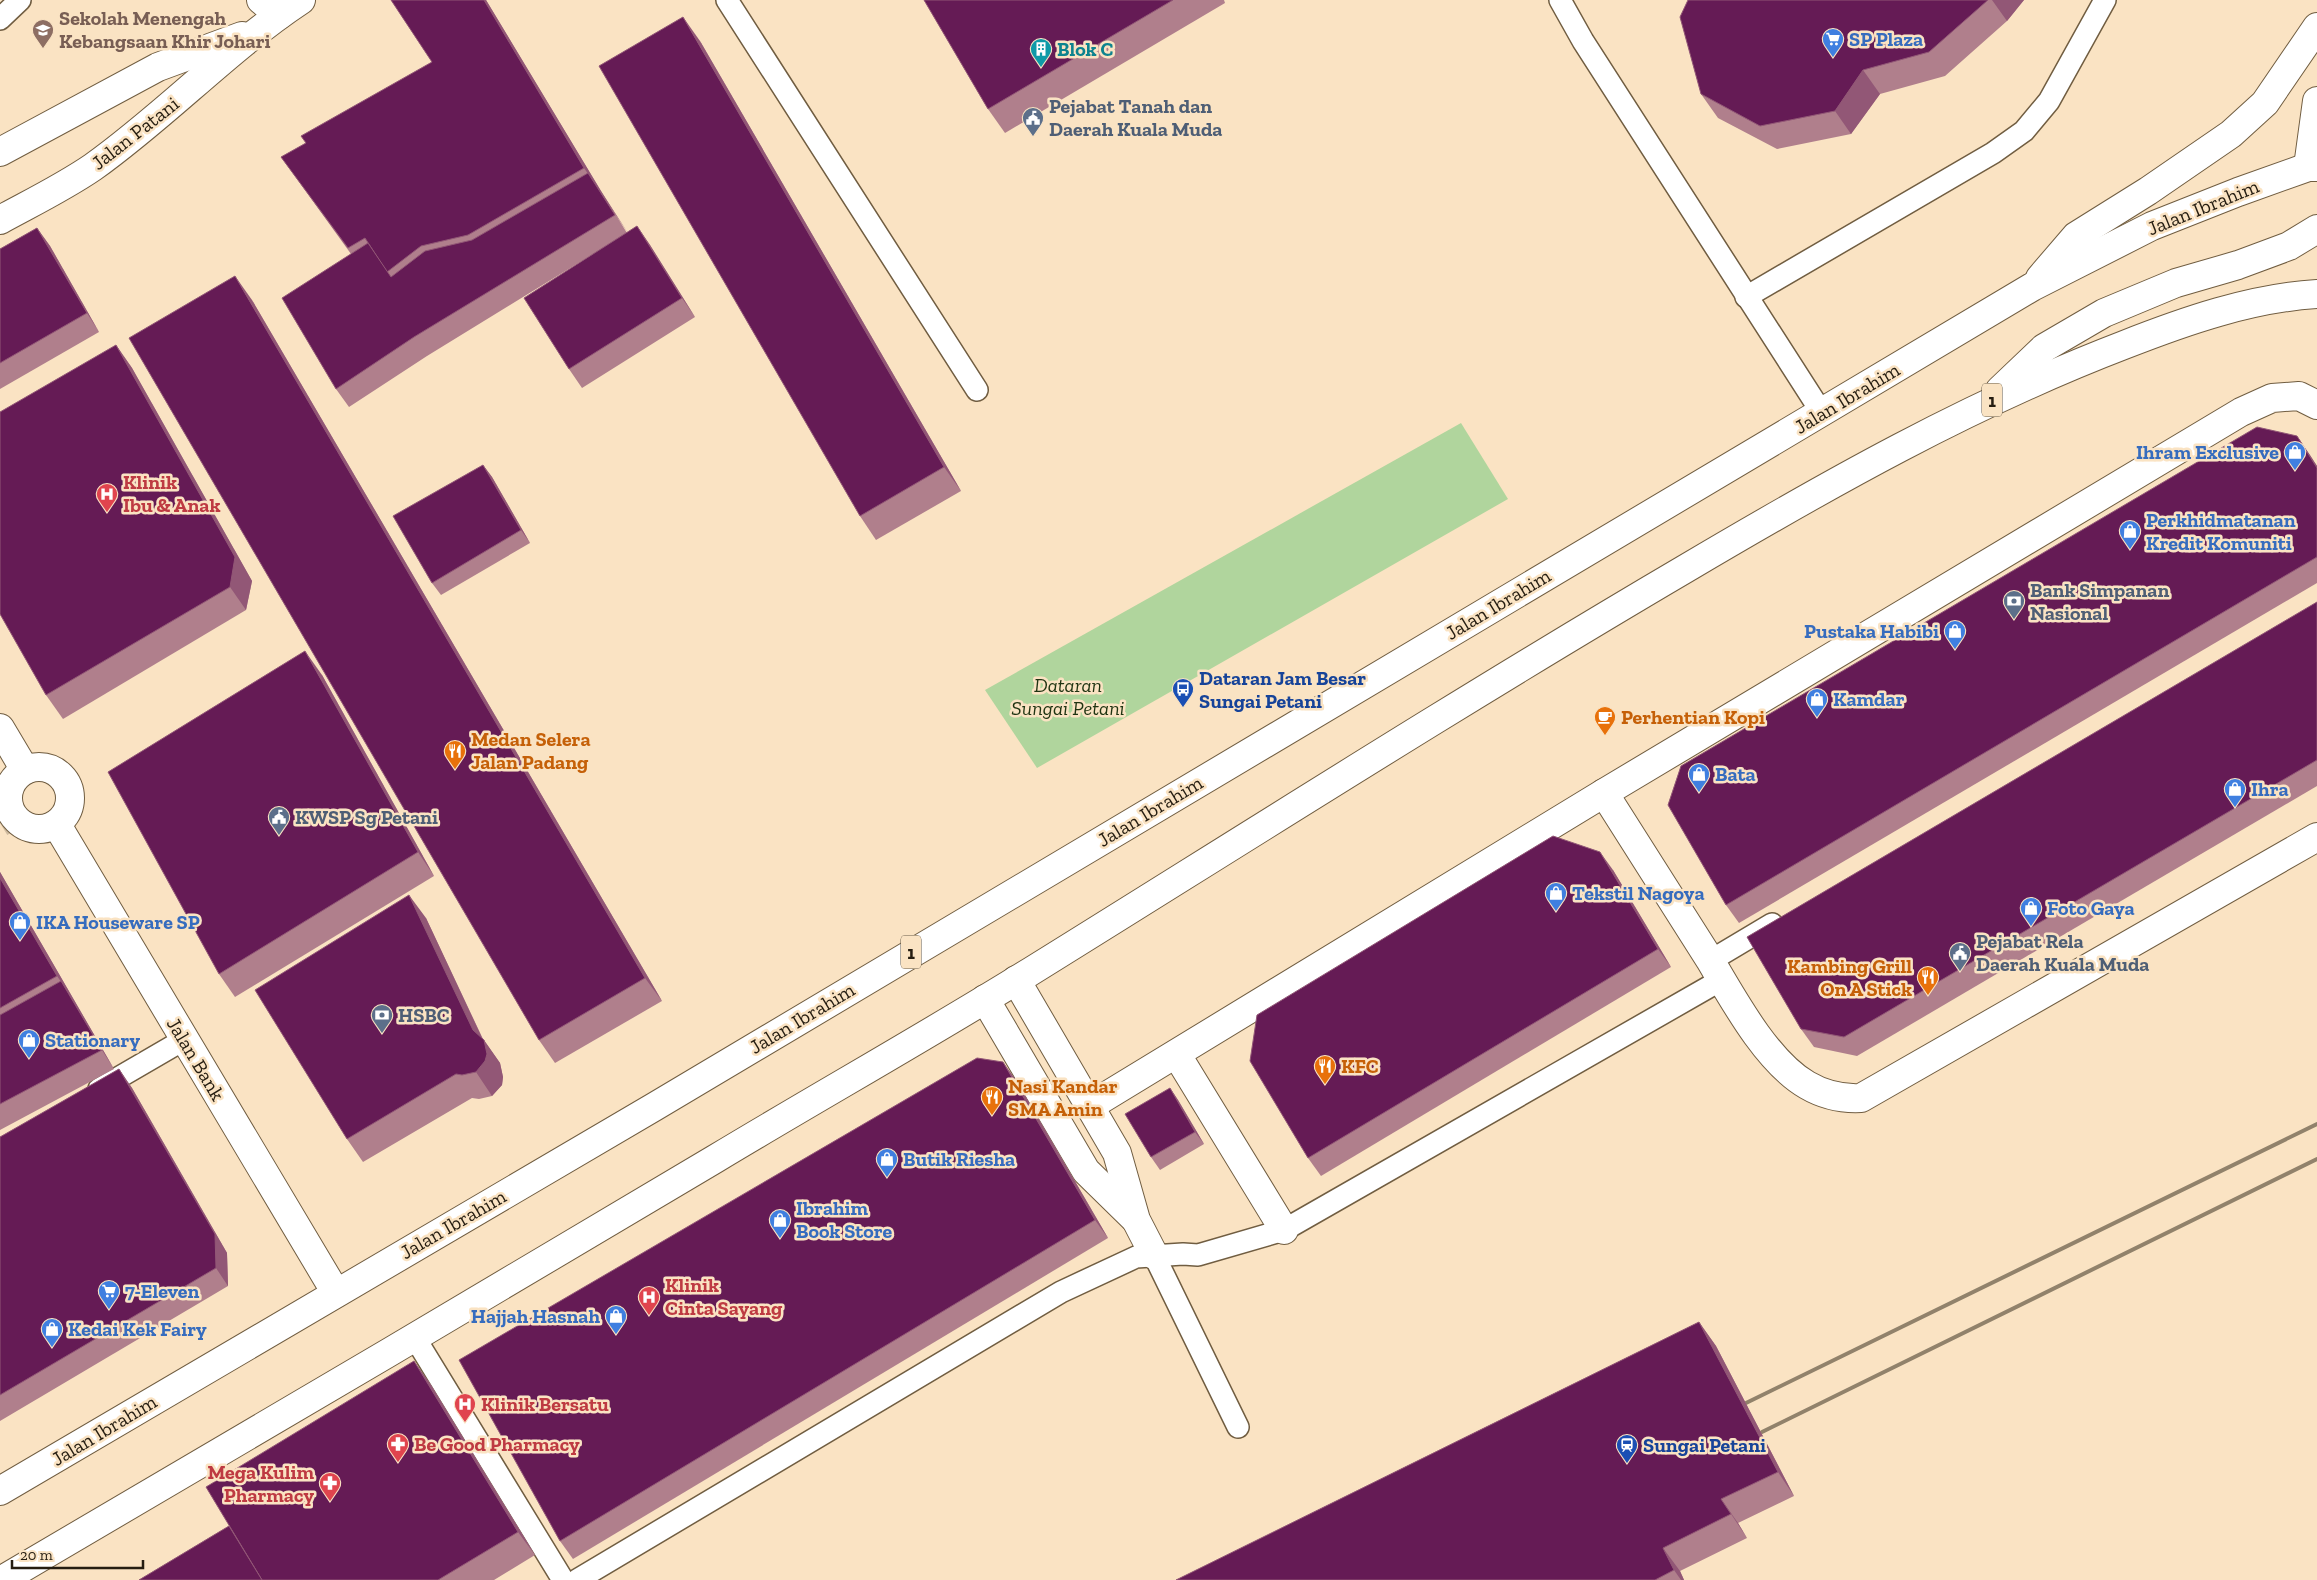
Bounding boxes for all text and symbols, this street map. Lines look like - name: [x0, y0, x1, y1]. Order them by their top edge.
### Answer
- place label: Sekolah Menengah Kebangsaan Khir Johari: [59, 6, 270, 53]
- school or university icon: Sekolah Menengah Kebangsaan Khir Johari: [31, 18, 55, 49]
- supermarket icon: SP Plaza: [1821, 27, 1845, 58]
- place label: SP Plaza: [1849, 27, 1923, 51]
- building icon: Blok C: [1029, 37, 1053, 68]
- place label: Blok C: [1057, 37, 1113, 61]
- street label: Jalan Patani: [86, 91, 184, 175]
- place label: Pejabat Tanah dan Daerah Kuala Muda: [1049, 94, 1222, 141]
- public building icon: Pejabat Tanah dan Daerah Kuala Muda: [1021, 106, 1045, 137]
- street label: Jalan Ibrahim: [2144, 173, 2263, 240]
- street label: Jalan Ibrahim: [1790, 357, 1905, 439]
- road number: 1: [1982, 384, 2002, 416]
- place label: Ihram Exclusive: [2136, 440, 2279, 464]
- shop icon: Ihram Exclusive: [2283, 440, 2307, 471]
- place label: Klinik Ibu & Anak: [123, 470, 221, 517]
- hospital icon: Klinik Ibu & Anak: [95, 482, 119, 513]
- place label: Perkhidmatanan Kredit Komuniti: [2146, 508, 2296, 555]
- shop icon: Perkhidmatanan Kredit Komuniti: [2118, 519, 2142, 550]
- street label: Jalan Ibrahim: [1441, 563, 1556, 645]
- place label: Bank Simpanan Nasional: [2030, 578, 2169, 625]
- bank icon: Bank Simpanan Nasional: [2002, 589, 2026, 620]
- place label: Pustaka Habibi: [1804, 619, 1939, 643]
- shop icon: Pustaka Habibi: [1943, 619, 1967, 650]
- place label: Dataran Jam Besar Sungai Petani: [1199, 666, 1366, 713]
- park label: Dataran Sungai Petani: [1011, 673, 1125, 720]
- bus stop icon: Dataran Jam Besar Sungai Petani: [1171, 677, 1195, 708]
- shop icon: Kamdar: [1805, 687, 1829, 718]
- place label: Kamdar: [1833, 687, 1905, 711]
- cafe icon: Perhentian Kopi: [1593, 705, 1617, 736]
- place label: Perhentian Kopi: [1621, 705, 1765, 729]
- place label: Medan Selera Jalan Padang: [471, 727, 591, 774]
- restaurant icon: Medan Selera Jalan Padang: [443, 739, 467, 770]
- shop icon: Bata: [1687, 762, 1711, 793]
- place label: Bata: [1715, 762, 1756, 786]
- street label: Jalan Ibrahim: [1093, 770, 1208, 852]
- shop icon: Ihra: [2223, 777, 2247, 808]
- place label: Ihra: [2251, 777, 2289, 801]
- public building icon: KWSP Sg Petani: [267, 805, 291, 836]
- place label: KWSP Sg Petani: [295, 805, 438, 829]
- shop icon: Tekstil Nagoya: [1544, 881, 1568, 912]
- place label: Tekstil Nagoya: [1572, 881, 1705, 905]
- shop icon: Foto Gaya: [2019, 896, 2043, 927]
- place label: Foto Gaya: [2047, 896, 2135, 920]
- shop icon: IKA Houseware SP: [8, 910, 32, 941]
- place label: IKA Houseware SP: [36, 910, 200, 934]
- place label: Pejabat Rela Daerah Kuala Muda: [1976, 929, 2149, 976]
- road number: 1: [901, 936, 921, 969]
- public building icon: Pejabat Rela Daerah Kuala Muda: [1948, 941, 1972, 972]
- place label: Kambing Grill On A Stick: [1787, 954, 1912, 1001]
- restaurant icon: Kambing Grill On A Stick: [1916, 965, 1940, 996]
- street label: Jalan Ibrahim: [745, 977, 860, 1059]
- bank icon: HSBC: [370, 1003, 394, 1034]
- place label: HSBC: [398, 1003, 450, 1027]
- street label: Jalan Bank: [162, 1013, 230, 1105]
- shop icon: Stationary: [17, 1028, 41, 1059]
- place label: Stationary: [45, 1028, 140, 1052]
- restaurant icon: KFC: [1313, 1054, 1337, 1085]
- place label: KFC: [1341, 1054, 1379, 1078]
- place label: Nasi Kandar SMA Amin: [1008, 1074, 1118, 1121]
- restaurant icon: Nasi Kandar SMA Amin: [980, 1085, 1004, 1116]
- shop icon: Butik Riesha: [875, 1147, 899, 1178]
- place label: Butik Riesha: [903, 1147, 1015, 1171]
- street label: Jalan Ibrahim: [396, 1184, 511, 1264]
- place label: Ibrahim Book Store: [796, 1196, 893, 1243]
- shop icon: Ibrahim Book Store: [768, 1208, 792, 1239]
- place label: Klinik Cinta Sayang: [665, 1273, 783, 1320]
- supermarket icon: 7-Eleven: [97, 1279, 121, 1310]
- place label: 7-Eleven: [125, 1279, 199, 1303]
- hospital icon: Klinik Cinta Sayang: [637, 1285, 661, 1316]
- place label: Hajjah Hasnah: [471, 1304, 600, 1328]
- shop icon: Hajjah Hasnah: [604, 1304, 628, 1335]
- shop icon: Kedai Kek Fairy: [40, 1317, 64, 1348]
- place label: Kedai Kek Fairy: [68, 1317, 207, 1341]
- street label: Jalan Ibrahim: [47, 1389, 162, 1471]
- hospital icon: Klinik Bersatu: [453, 1392, 477, 1423]
- place label: Klinik Bersatu: [481, 1392, 609, 1416]
- pharmacy icon: Be Good Pharmacy: [386, 1432, 410, 1463]
- place label: Be Good Pharmacy: [414, 1432, 580, 1456]
- station icon: Sungai Petani: [1615, 1433, 1639, 1464]
- place label: Sungai Petani: [1643, 1433, 1766, 1457]
- place label: Mega Kulim Pharmacy: [207, 1460, 314, 1507]
- pharmacy icon: Mega Kulim Pharmacy: [318, 1471, 342, 1502]
- scale bar: [12, 1538, 144, 1570]
- text: 20 m: [20, 1546, 53, 1564]

